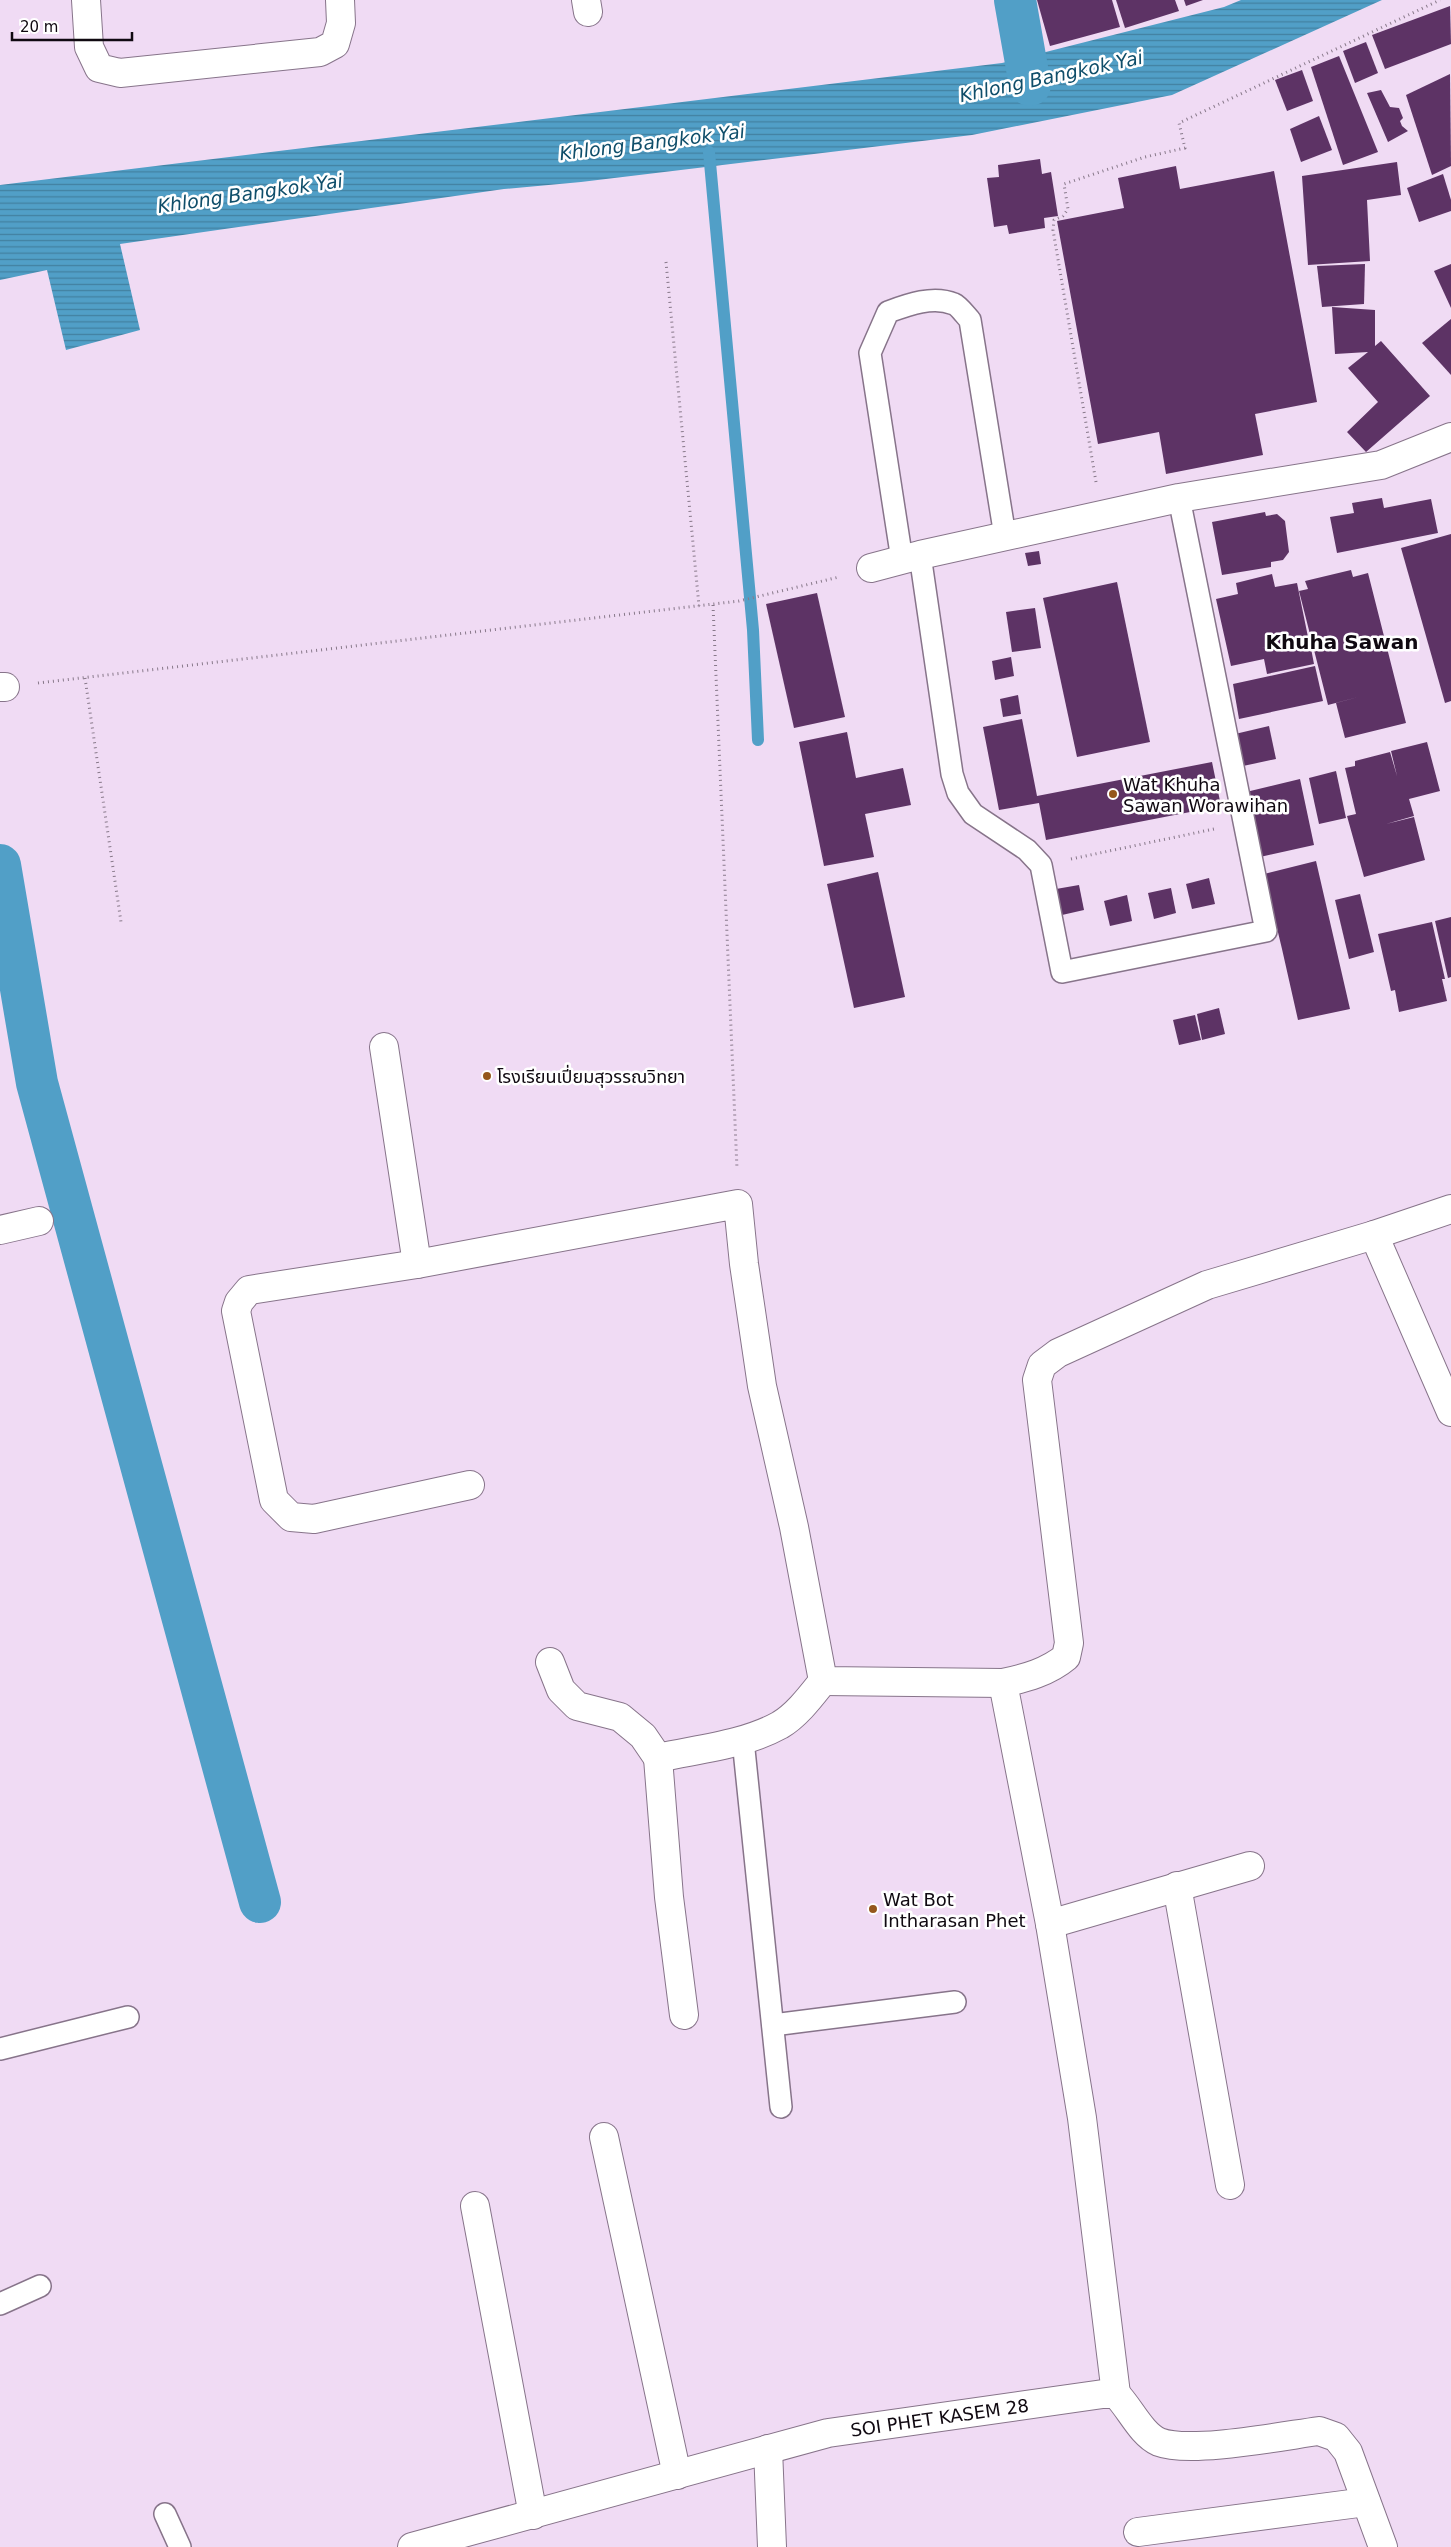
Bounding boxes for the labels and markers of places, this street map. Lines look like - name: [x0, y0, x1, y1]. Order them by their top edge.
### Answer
- place label: Wat Khuha Sawan Worawihan: [1123, 774, 1288, 816]
- marker: Wat Khuha Sawan Worawihan: [1107, 788, 1119, 800]
- place label: โรงเรียนเปี่ยมสุวรรณวิทยา: [497, 1064, 685, 1088]
- marker: โรงเรียนเปี่ยมสุวรรณวิทยา: [481, 1070, 493, 1082]
- place label: Wat Bot Intharasan Phet: [883, 1889, 1026, 1931]
- marker: Wat Bot Intharasan Phet: [867, 1903, 879, 1915]

